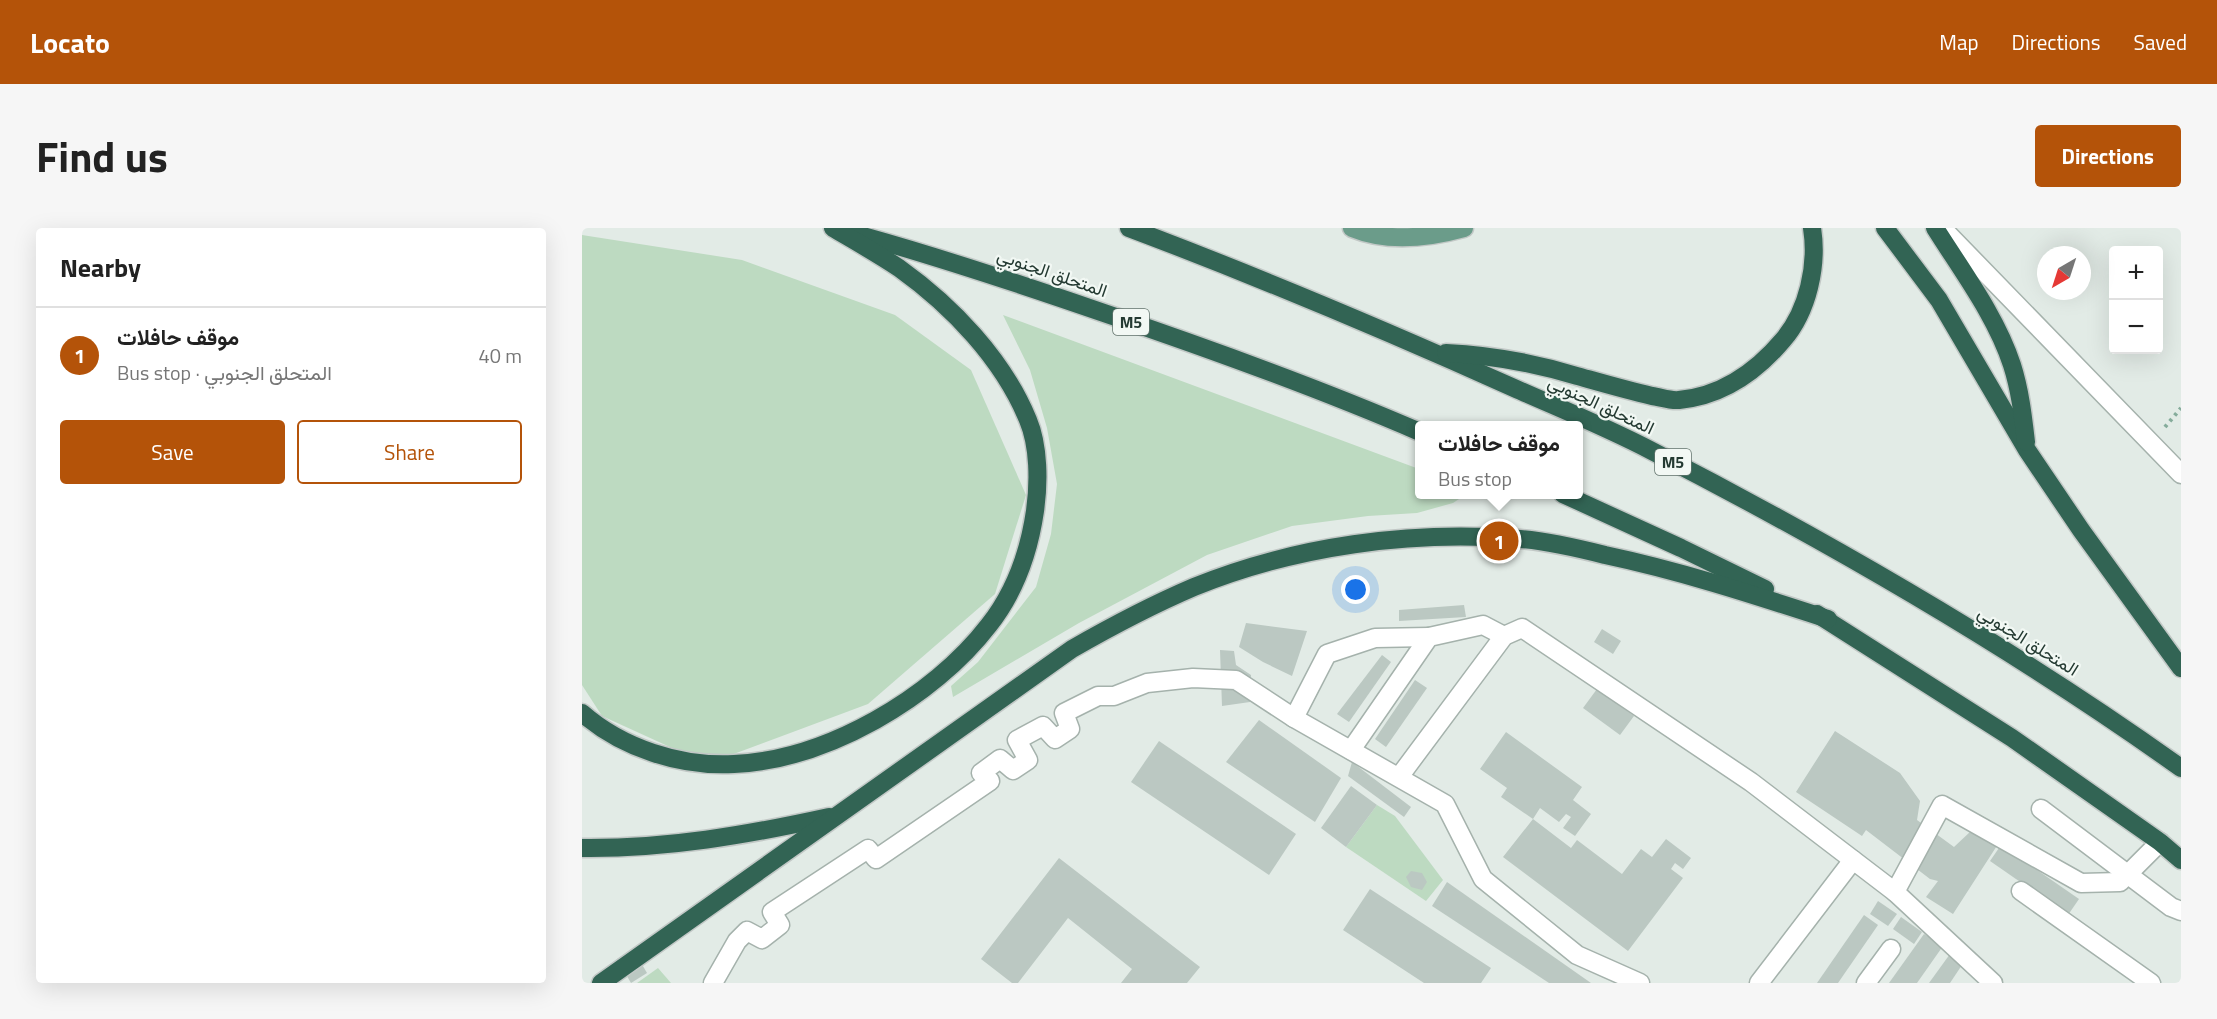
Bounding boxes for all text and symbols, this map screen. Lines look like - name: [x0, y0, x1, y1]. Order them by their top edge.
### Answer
- text: Locato: [30, 21, 110, 64]
- text: Map: [1939, 26, 1979, 58]
- text: Directions: [2012, 26, 2101, 58]
- text: Saved: [2134, 26, 2187, 58]
- text: Find us: [36, 124, 168, 188]
- button: Directions: [2035, 125, 2181, 187]
- street label: المتحلق الجنوبي: [993, 241, 1111, 306]
- north arrow: [2037, 246, 2091, 300]
- map controls: [2109, 246, 2163, 354]
- button: +: [2109, 246, 2163, 300]
- text: Nearby: [60, 248, 141, 287]
- button: −: [2109, 300, 2163, 354]
- road number: M5: [1113, 309, 1149, 335]
- text: موقف حافلات: [117, 320, 239, 354]
- text: 1: [74, 340, 85, 371]
- text: 40 m: [478, 340, 522, 371]
- text: Bus stop · المتحلق الجنوبي: [117, 357, 332, 388]
- street label: المتحلق الجنوبي: [1543, 368, 1659, 443]
- button: Save: [60, 420, 285, 484]
- button: Share: [297, 420, 522, 484]
- popup: [1415, 421, 1583, 499]
- text: موقف حافلات: [1438, 426, 1560, 460]
- road number: M5: [1655, 449, 1691, 475]
- text: Bus stop: [1438, 463, 1512, 494]
- pin: 1: [1480, 518, 1518, 564]
- your location: [1341, 575, 1370, 604]
- street label: المتحلق الجنوبي: [1971, 599, 2084, 684]

